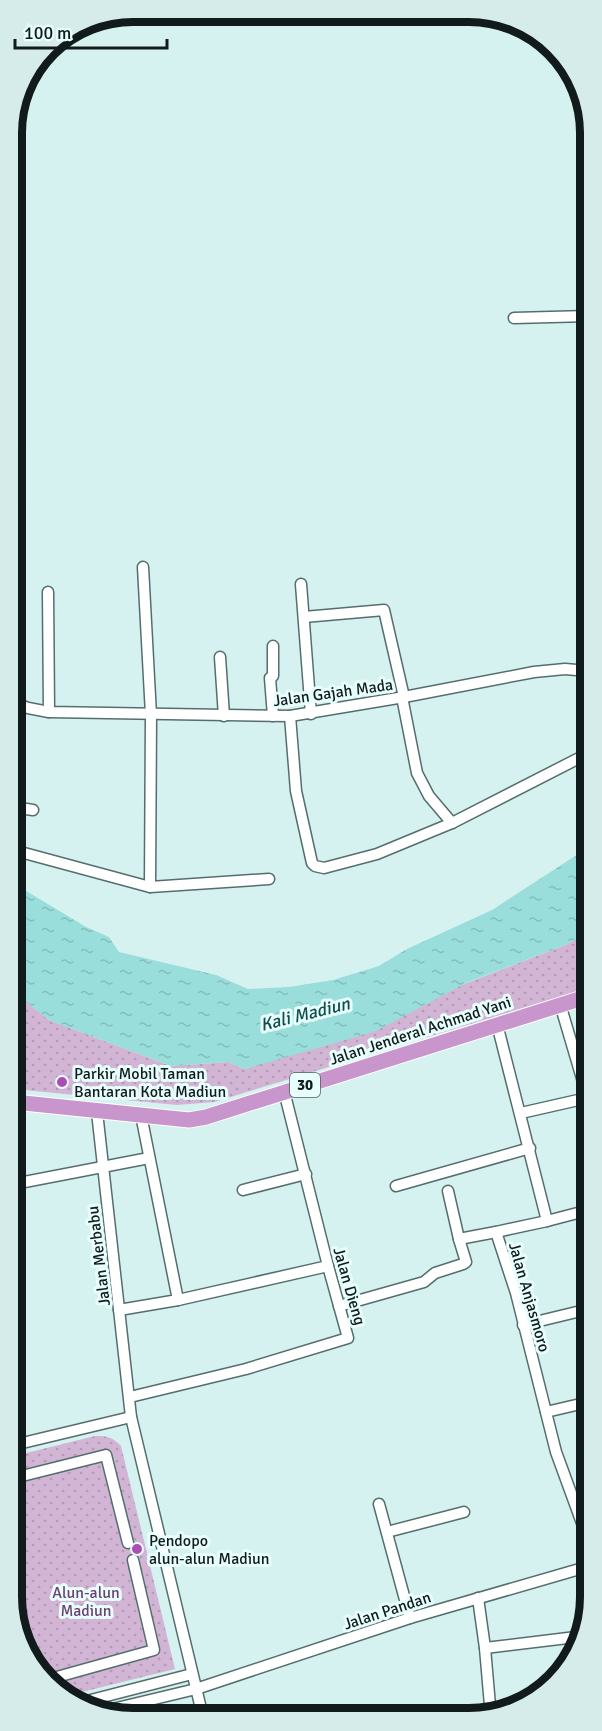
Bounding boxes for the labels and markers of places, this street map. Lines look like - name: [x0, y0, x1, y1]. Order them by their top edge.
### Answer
- place label: Parkir Mobil Taman Bantaran Kota Madiun: [74, 1064, 226, 1102]
- marker: Parkir Mobil Taman Bantaran Kota Madiun: [55, 1075, 69, 1089]
- place label: Pendopo alun-alun Madiun: [149, 1531, 270, 1569]
- marker: Pendopo alun-alun Madiun: [130, 1542, 144, 1556]

